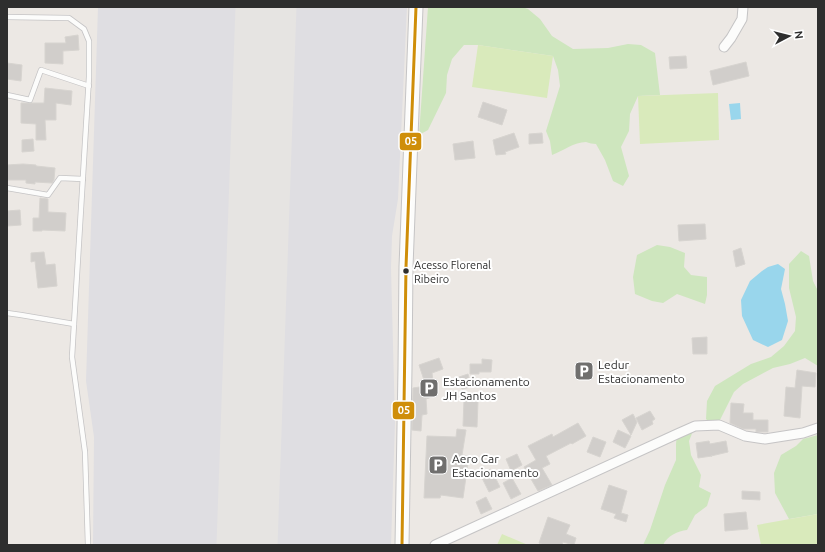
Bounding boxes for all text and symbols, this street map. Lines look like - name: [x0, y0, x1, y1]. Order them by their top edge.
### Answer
- north arrow: [769, 16, 809, 56]
- text: N: [792, 30, 805, 40]
- line badge: 05: [399, 132, 422, 151]
- text: 05: [405, 135, 417, 147]
- place label: Acesso Florenal Ribeiro: [414, 259, 491, 285]
- marker: Acesso Florenal Ribeiro: [401, 266, 411, 276]
- place label: Ledur Estacionamento: [598, 358, 685, 385]
- parking icon: Ledur Estacionamento: [573, 360, 595, 382]
- place label: Estacionamento JH Santos: [443, 375, 530, 402]
- parking icon: Estacionamento JH Santos: [418, 377, 440, 399]
- line badge: 05: [392, 401, 415, 420]
- text: 05: [398, 404, 410, 416]
- place label: Aero Car Estacionamento: [452, 452, 539, 479]
- parking icon: Aero Car Estacionamento: [427, 454, 449, 476]

